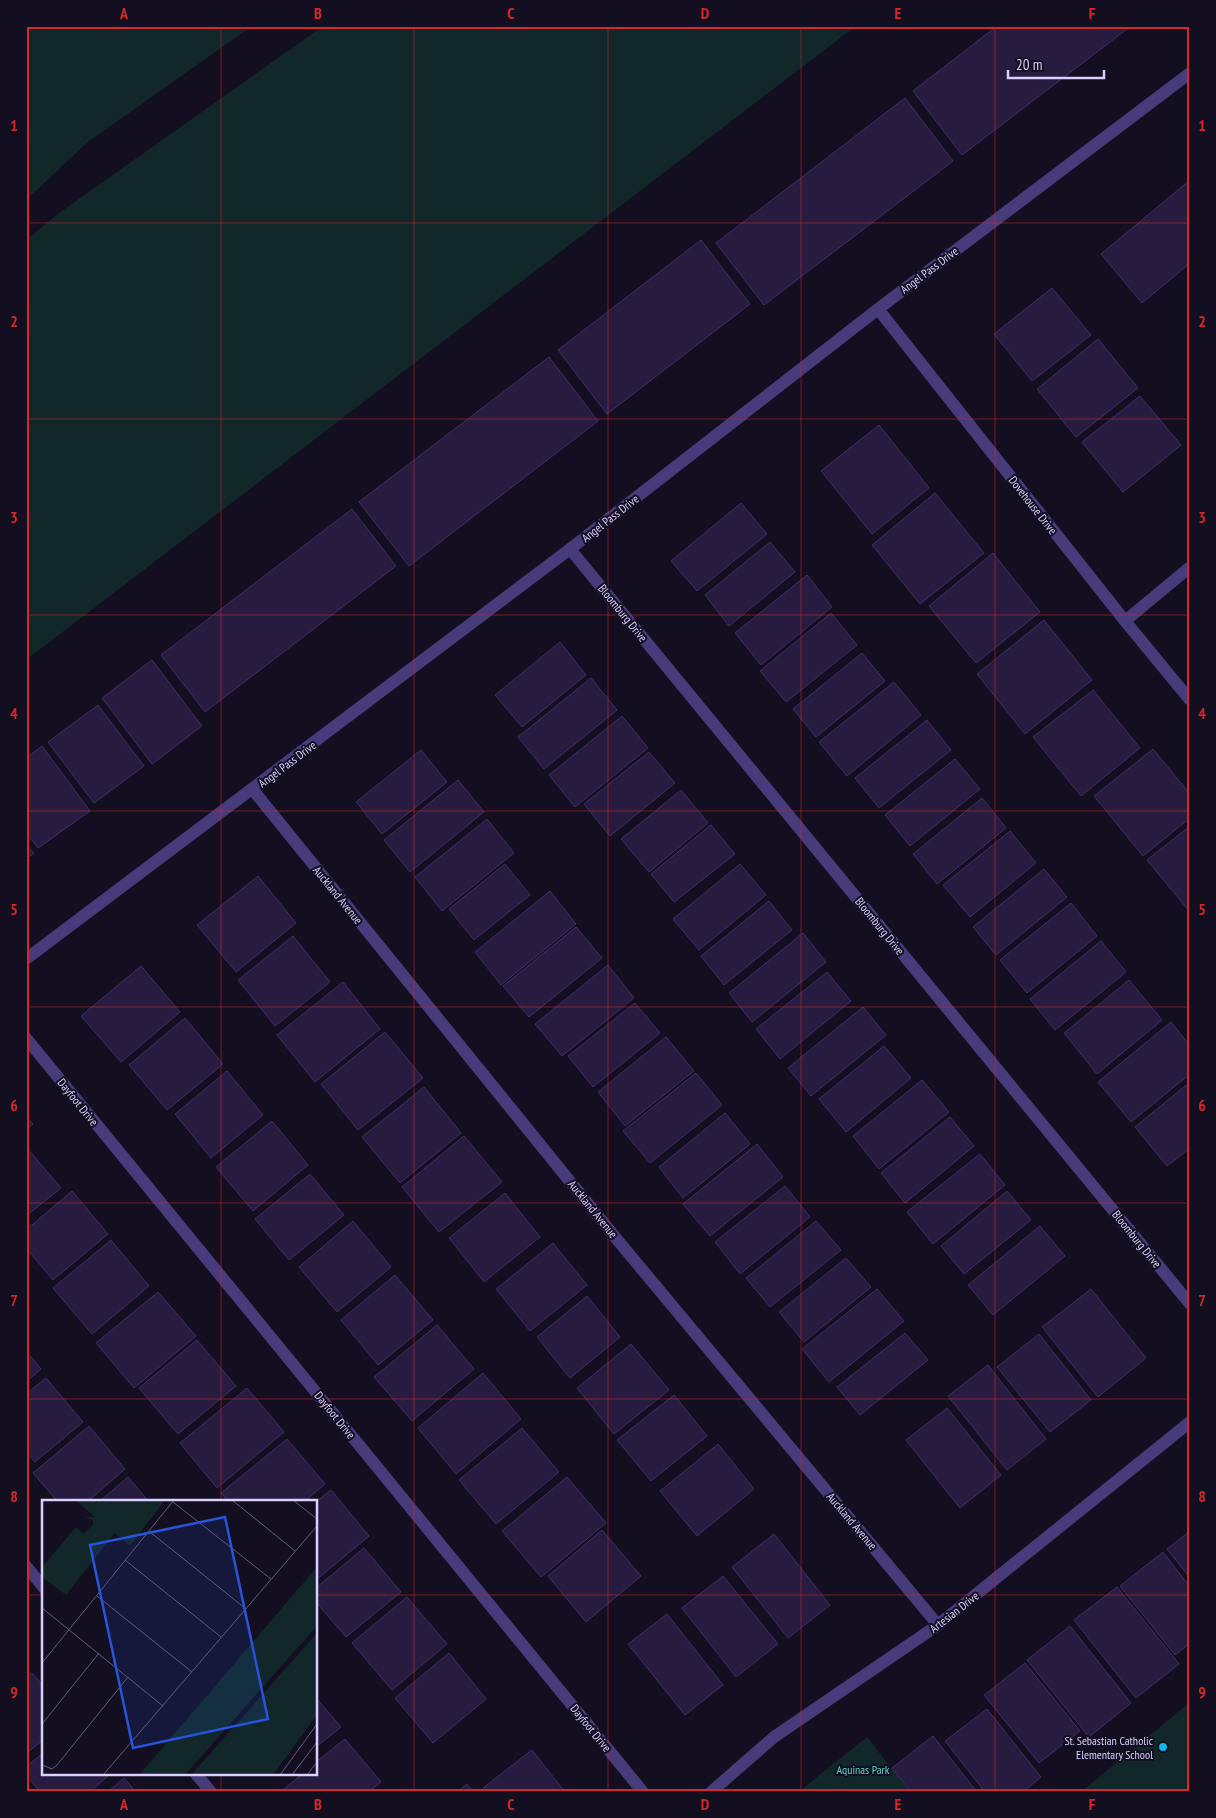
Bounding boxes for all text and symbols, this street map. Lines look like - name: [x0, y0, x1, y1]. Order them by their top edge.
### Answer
- text: A: [119, 3, 129, 23]
- text: B: [314, 3, 322, 23]
- text: C: [507, 3, 515, 23]
- text: D: [701, 3, 710, 23]
- text: E: [895, 3, 902, 23]
- text: F: [1089, 3, 1096, 23]
- scale bar: [1008, 48, 1105, 80]
- text: 20 m: [1016, 55, 1042, 74]
- text: 1: [10, 115, 18, 135]
- text: 1: [1198, 115, 1206, 135]
- street label: Angel Pass Drive: [897, 243, 961, 297]
- text: 2: [10, 311, 18, 331]
- text: 2: [1198, 311, 1206, 331]
- street label: Dovehouse Drive: [1006, 473, 1060, 537]
- street label: Angel Pass Drive: [578, 491, 642, 545]
- text: 3: [10, 507, 18, 527]
- text: 3: [1198, 507, 1206, 527]
- street label: Bloomburg Drive: [595, 581, 651, 645]
- text: 4: [10, 703, 18, 723]
- text: 4: [1198, 703, 1206, 723]
- street label: Angel Pass Drive: [255, 737, 319, 791]
- street label: Auckland Avenue: [310, 863, 366, 927]
- street label: Bloomburg Drive: [852, 894, 908, 958]
- text: 5: [10, 899, 18, 919]
- text: 5: [1198, 899, 1206, 919]
- street label: Dayfoot Drive: [54, 1075, 102, 1129]
- text: 6: [10, 1095, 18, 1115]
- text: 6: [1198, 1095, 1206, 1115]
- street label: Auckland Avenue: [565, 1177, 621, 1241]
- street label: Bloomburg Drive: [1109, 1207, 1165, 1271]
- text: 7: [10, 1290, 18, 1310]
- text: 7: [1198, 1290, 1206, 1310]
- street label: Dayfoot Drive: [311, 1388, 359, 1442]
- text: 8: [10, 1486, 18, 1506]
- text: 8: [1198, 1486, 1206, 1506]
- street label: Auckland Avenue: [824, 1489, 880, 1553]
- inset map: [42, 1500, 318, 1776]
- street label: Artesian Drive: [926, 1588, 982, 1636]
- text: 9: [10, 1682, 18, 1702]
- text: 9: [1198, 1682, 1206, 1702]
- street label: Dayfoot Drive: [567, 1701, 615, 1755]
- place label: St. Sebastian Catholic Elementary School: [1064, 1733, 1154, 1762]
- marker: St. Sebastian Catholic Elementary School: [1157, 1741, 1169, 1753]
- park label: Aquinas Park: [836, 1762, 890, 1777]
- text: A: [119, 1794, 129, 1814]
- text: B: [314, 1794, 322, 1814]
- text: C: [507, 1794, 515, 1814]
- text: D: [701, 1794, 710, 1814]
- text: E: [895, 1794, 902, 1814]
- text: F: [1089, 1794, 1096, 1814]

